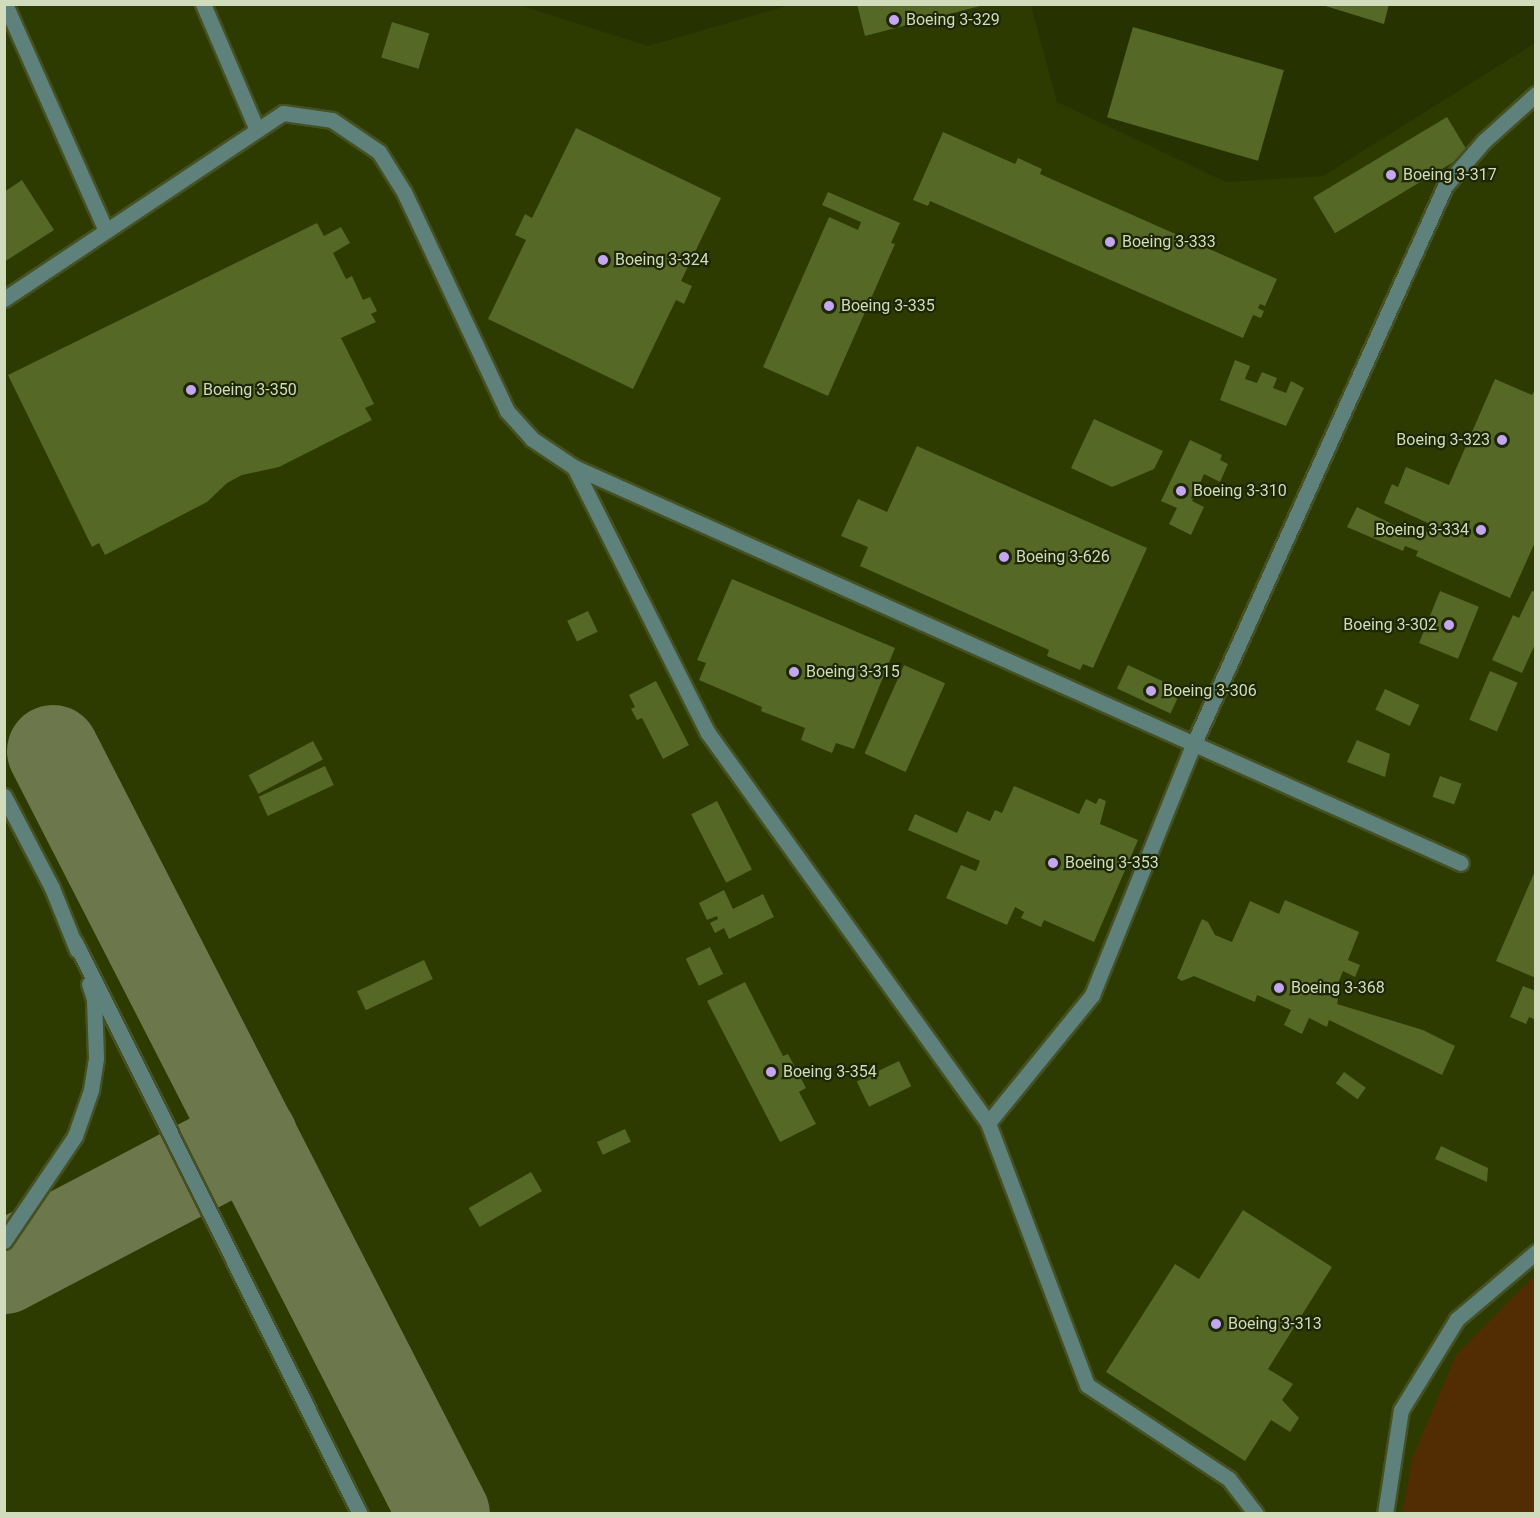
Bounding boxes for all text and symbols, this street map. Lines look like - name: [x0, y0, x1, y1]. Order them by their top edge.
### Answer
- place label: Boeing 3-329: [906, 10, 1000, 30]
- marker: Boeing 3-329: [887, 13, 901, 27]
- place label: Boeing 3-317: [1403, 165, 1497, 185]
- marker: Boeing 3-317: [1384, 168, 1398, 182]
- place label: Boeing 3-333: [1122, 232, 1216, 252]
- marker: Boeing 3-333: [1103, 235, 1117, 249]
- place label: Boeing 3-324: [615, 250, 709, 270]
- marker: Boeing 3-324: [596, 253, 610, 267]
- place label: Boeing 3-335: [841, 296, 935, 316]
- marker: Boeing 3-335: [822, 299, 836, 313]
- place label: Boeing 3-350: [203, 380, 297, 400]
- marker: Boeing 3-350: [184, 383, 198, 397]
- place label: Boeing 3-323: [1396, 430, 1490, 450]
- marker: Boeing 3-323: [1495, 433, 1509, 447]
- place label: Boeing 3-310: [1193, 481, 1287, 501]
- marker: Boeing 3-310: [1174, 484, 1188, 498]
- place label: Boeing 3-334: [1375, 520, 1469, 540]
- marker: Boeing 3-334: [1474, 523, 1488, 537]
- place label: Boeing 3-626: [1016, 547, 1110, 567]
- marker: Boeing 3-626: [997, 550, 1011, 564]
- place label: Boeing 3-302: [1343, 615, 1437, 635]
- marker: Boeing 3-302: [1442, 618, 1456, 632]
- place label: Boeing 3-315: [806, 662, 900, 682]
- marker: Boeing 3-315: [787, 665, 801, 679]
- place label: Boeing 3-306: [1163, 681, 1257, 701]
- marker: Boeing 3-306: [1144, 684, 1158, 698]
- place label: Boeing 3-353: [1065, 853, 1159, 873]
- marker: Boeing 3-353: [1046, 856, 1060, 870]
- place label: Boeing 3-368: [1291, 978, 1385, 998]
- marker: Boeing 3-368: [1272, 981, 1286, 995]
- place label: Boeing 3-354: [783, 1062, 877, 1082]
- marker: Boeing 3-354: [764, 1065, 778, 1079]
- place label: Boeing 3-313: [1228, 1314, 1322, 1334]
- marker: Boeing 3-313: [1209, 1317, 1223, 1331]

